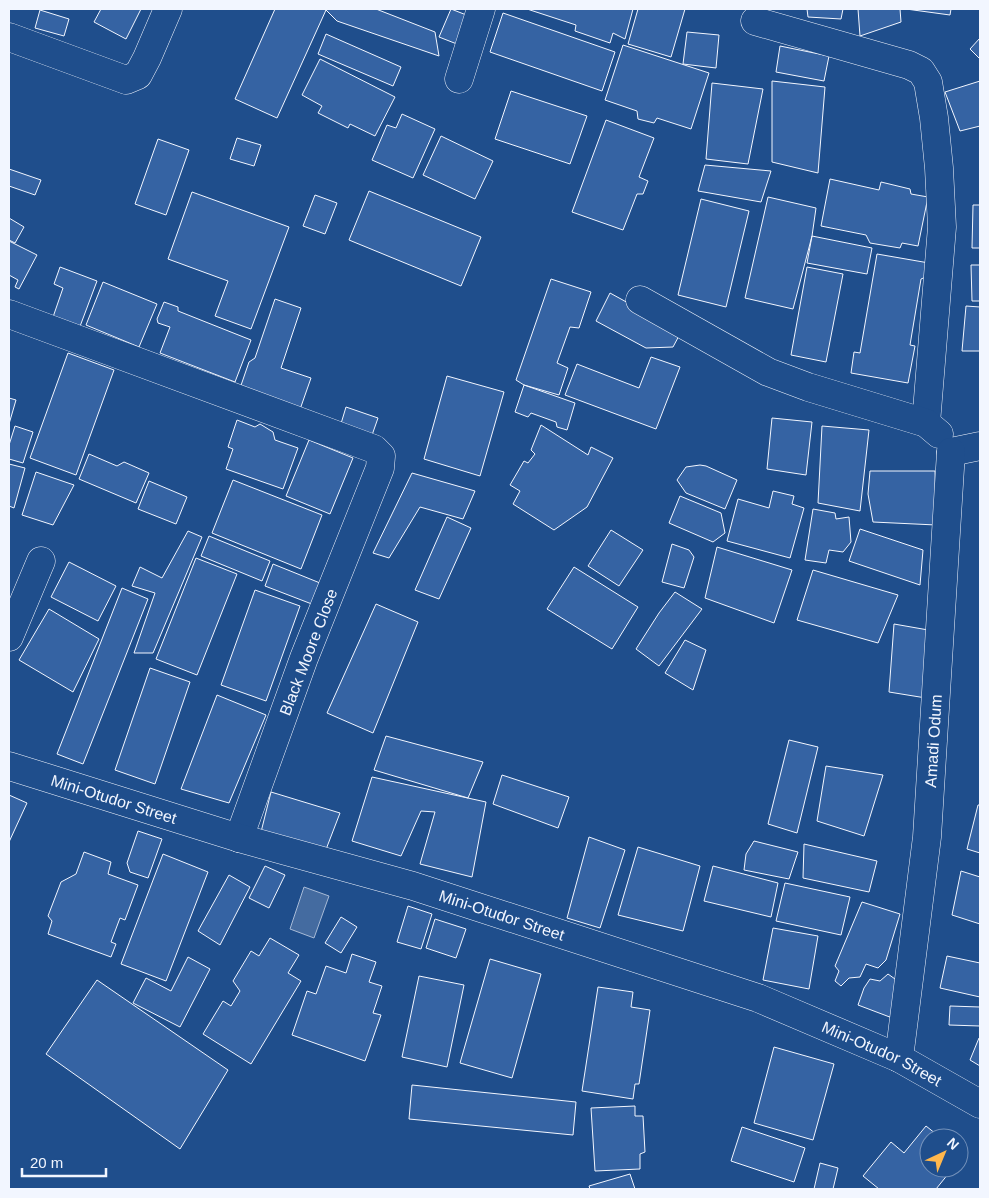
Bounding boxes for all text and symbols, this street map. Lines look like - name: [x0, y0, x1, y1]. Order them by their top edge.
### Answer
- street label: Black Moore Close: [276, 586, 340, 718]
- street label: Amadi Odum: [922, 694, 945, 788]
- street label: Mini-Otudor Street: [49, 772, 179, 827]
- street label: Mini-Otudor Street: [437, 887, 567, 944]
- street label: Mini-Otudor Street: [819, 1018, 945, 1090]
- north arrow: [919, 1128, 969, 1178]
- text: N: [944, 1134, 962, 1153]
- scale bar: [22, 1146, 106, 1178]
- text: 20 m: [30, 1154, 63, 1171]

